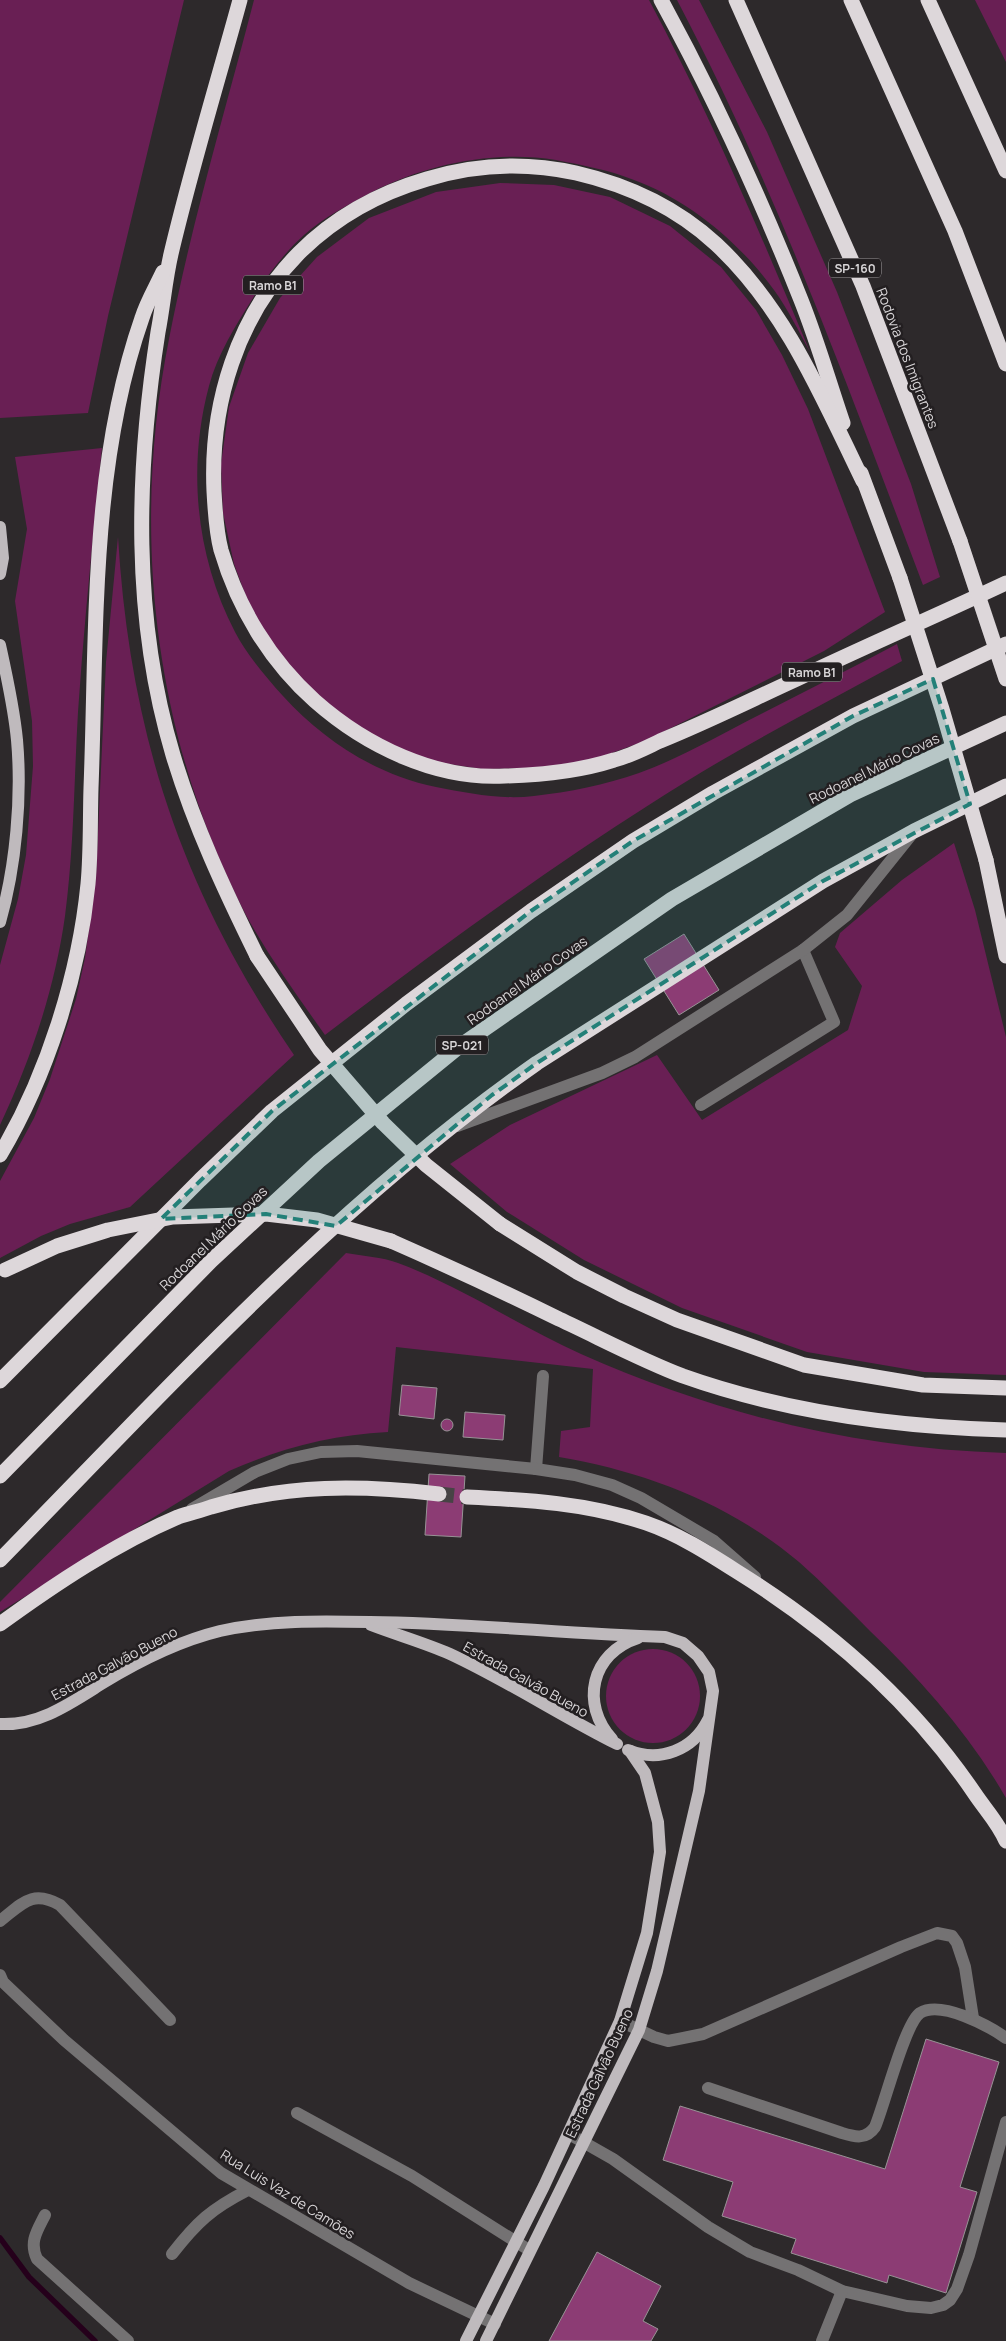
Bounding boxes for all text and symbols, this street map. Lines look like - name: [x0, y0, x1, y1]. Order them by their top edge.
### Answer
- road number: SP-160: [829, 258, 881, 278]
- road number: Ramo B1: [243, 276, 303, 294]
- street label: Rodovia dos Imigrantes: [872, 285, 944, 431]
- road number: Ramo B1: [782, 662, 842, 682]
- street label: Rodoanel Mário Covas: [806, 728, 942, 808]
- street label: Rodoanel Mário Covas: [463, 931, 591, 1029]
- road number: SP-021: [436, 1036, 488, 1054]
- street label: Rodoanel Mário Covas: [155, 1182, 271, 1294]
- street label: Estrada Galvão Bueno: [48, 1622, 180, 1704]
- street label: Estrada Galvão Bueno: [460, 1637, 592, 1721]
- street label: Estrada Galvão Bueno: [561, 2005, 637, 2141]
- street label: Rua Luis Vaz de Camões: [217, 2145, 359, 2243]

